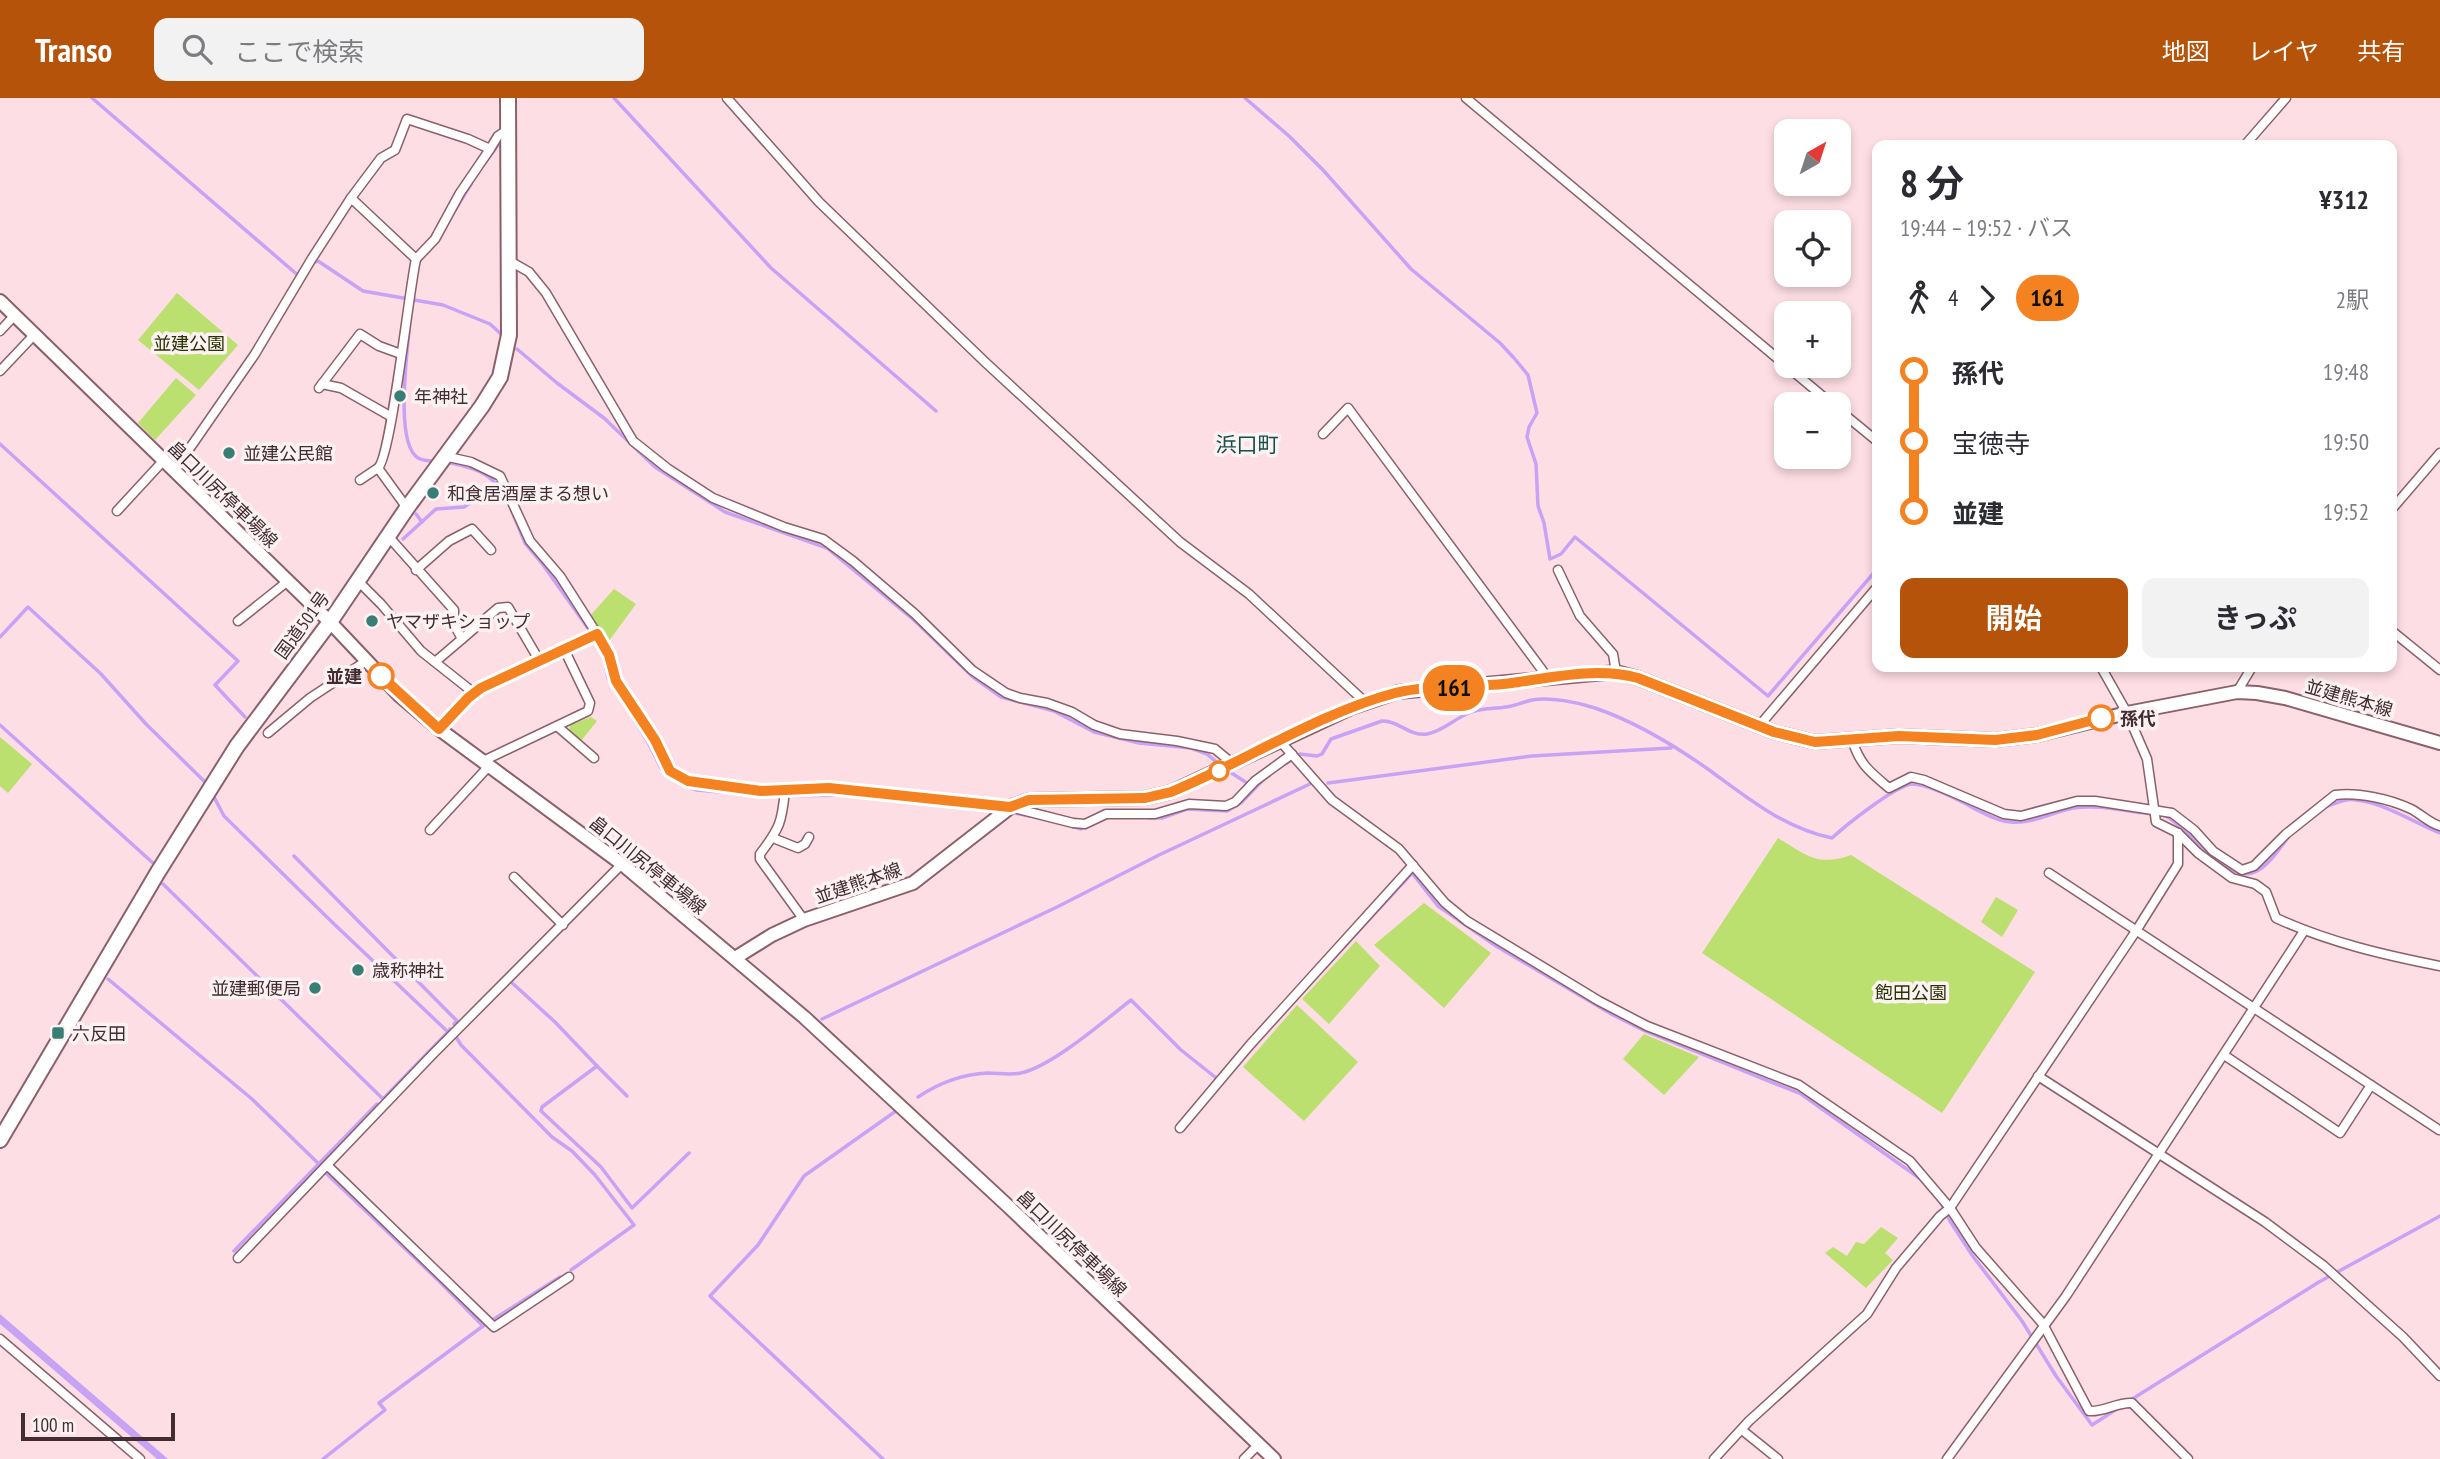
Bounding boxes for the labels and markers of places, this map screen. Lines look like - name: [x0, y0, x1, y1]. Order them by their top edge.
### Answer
- place label: 年神社: [414, 385, 468, 408]
- marker: 年神社: [392, 388, 408, 404]
- place label: 並建公民館: [243, 442, 333, 465]
- marker: 並建公民館: [221, 445, 237, 461]
- place label: 和食居酒屋まる想い: [447, 482, 609, 505]
- marker: 和食居酒屋まる想い: [425, 485, 441, 501]
- place label: ヤマザキショップ: [386, 610, 530, 633]
- marker: ヤマザキショップ: [364, 613, 380, 629]
- marker: 並建: [368, 663, 394, 689]
- place label: 並建: [326, 665, 362, 688]
- marker: 孫代: [2088, 705, 2114, 731]
- place label: 孫代: [2120, 707, 2156, 730]
- unlabelled marker: [1209, 761, 1229, 781]
- place label: 歳称神社: [372, 959, 444, 982]
- marker: 歳称神社: [350, 962, 366, 978]
- place label: 並建郵便局: [211, 977, 301, 1000]
- marker: 並建郵便局: [307, 980, 323, 996]
- place label: 六反田: [72, 1022, 126, 1045]
- marker: 六反田: [50, 1025, 66, 1041]

